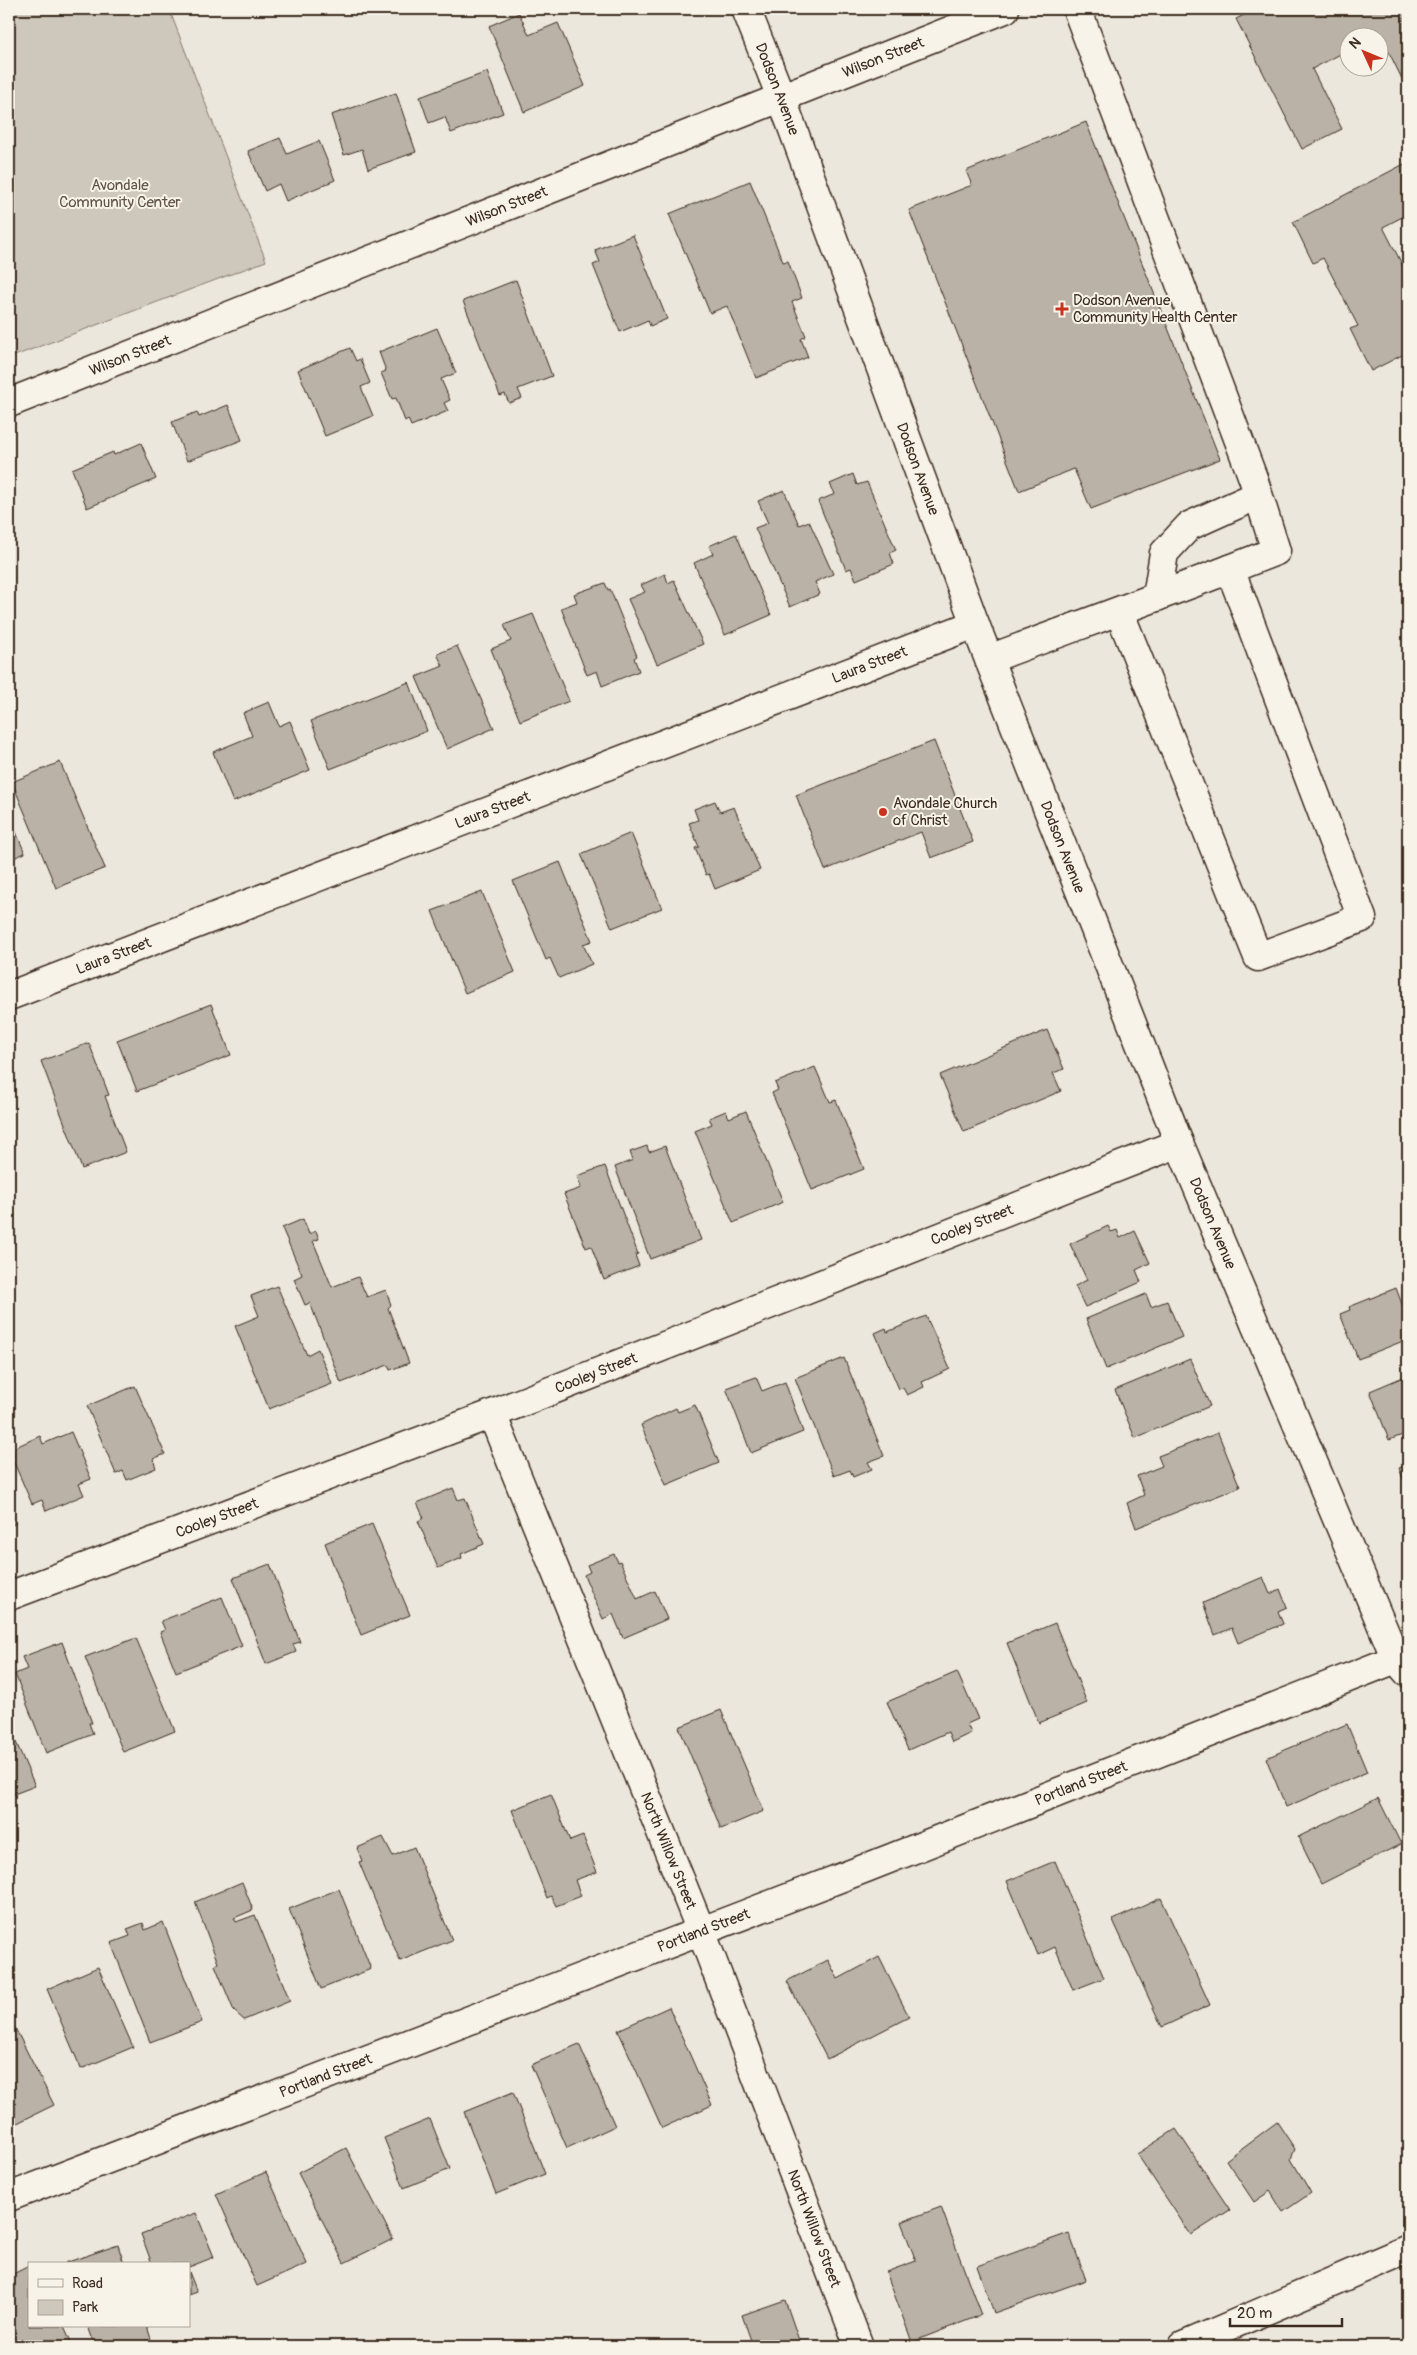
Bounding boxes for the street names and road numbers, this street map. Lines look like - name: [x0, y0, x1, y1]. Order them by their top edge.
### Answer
- street label: Wilson Street: [840, 32, 928, 82]
- street label: Dodson Avenue: [751, 40, 804, 138]
- street label: Wilson Street: [463, 181, 551, 231]
- street label: Wilson Street: [86, 330, 174, 380]
- street label: Dodson Avenue: [892, 420, 944, 518]
- street label: Laura Street: [829, 641, 911, 688]
- street label: Laura Street: [452, 786, 534, 833]
- street label: Dodson Avenue: [1036, 798, 1090, 896]
- street label: Laura Street: [73, 932, 155, 979]
- street label: Dodson Avenue: [1185, 1175, 1241, 1272]
- street label: Cooley Street: [928, 1200, 1017, 1249]
- street label: Cooley Street: [552, 1348, 641, 1398]
- street label: Cooley Street: [173, 1493, 262, 1542]
- street label: Portland Street: [1032, 1756, 1131, 1810]
- street label: North Willow Street: [636, 1789, 701, 1913]
- street label: Portland Street: [655, 1904, 753, 1957]
- street label: Portland Street: [276, 2049, 375, 2102]
- street label: North Willow Street: [783, 2167, 846, 2291]

